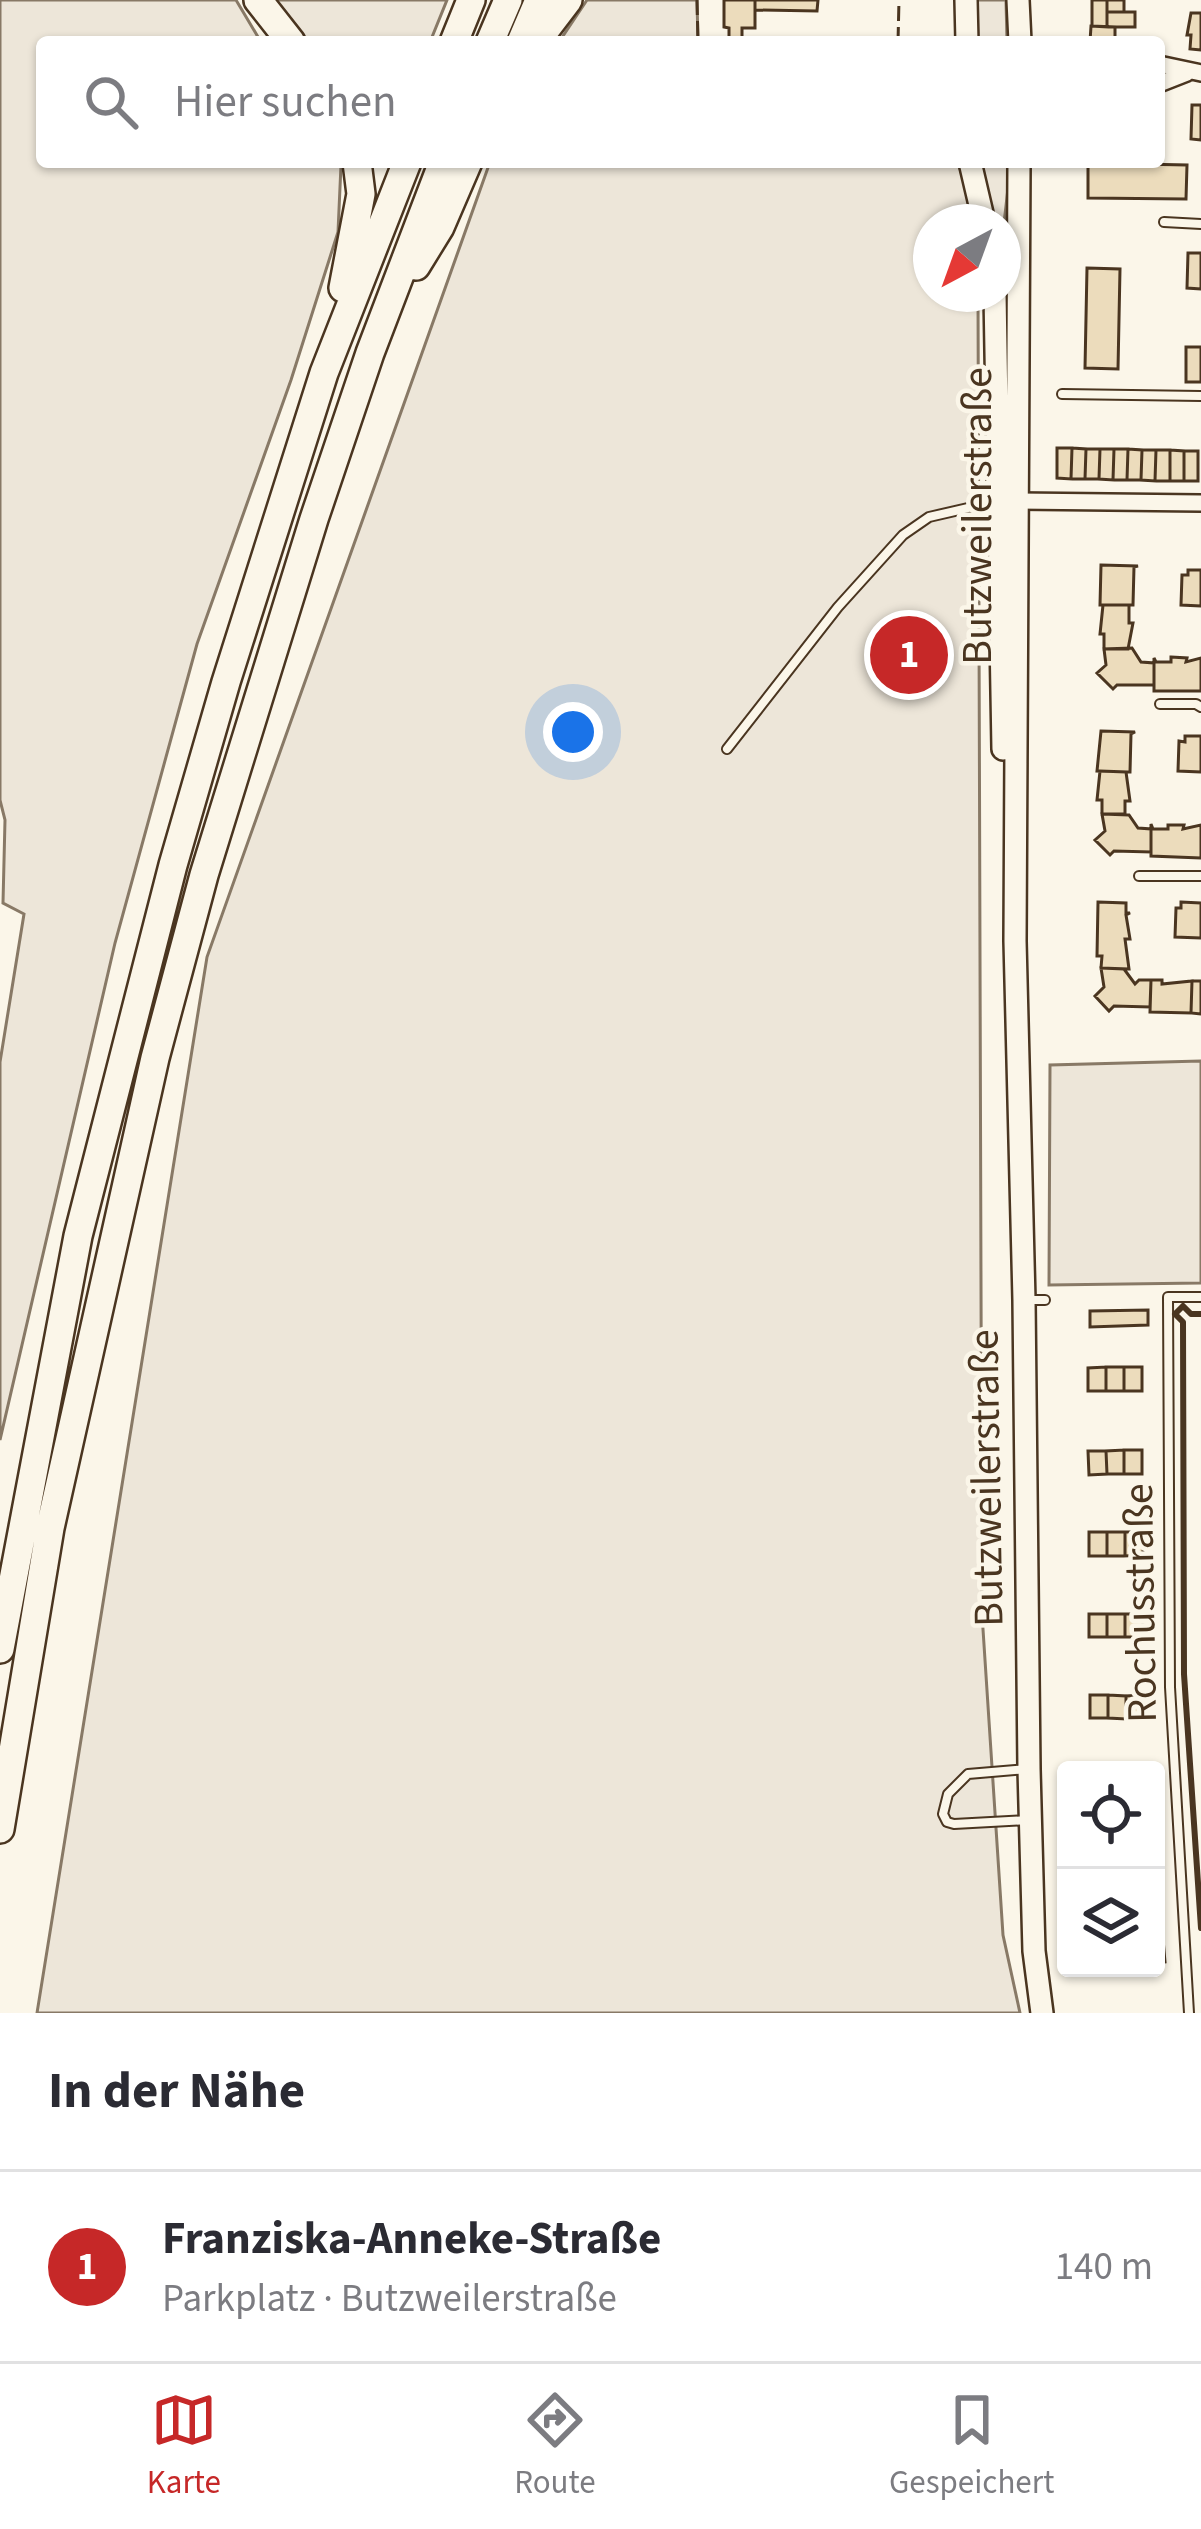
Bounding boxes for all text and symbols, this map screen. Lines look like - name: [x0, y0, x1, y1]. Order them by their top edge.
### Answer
- search box: [36, 36, 1165, 168]
- icon: search: [78, 69, 144, 135]
- text: Hier suchen: [174, 70, 397, 134]
- north arrow: [913, 204, 1021, 312]
- street label: Butzweilerstraße: [948, 367, 1008, 665]
- pin: 1: [870, 610, 948, 700]
- your location: [543, 702, 603, 762]
- street label: Butzweilerstraße: [954, 1329, 1020, 1627]
- street label: Rochusstraße: [1109, 1483, 1173, 1723]
- map controls: [1057, 1761, 1165, 1977]
- button: locate: [1057, 1761, 1165, 1869]
- button: layers: [1057, 1869, 1165, 1977]
- text: In der Nähe: [48, 2055, 305, 2127]
- text: Franziska-Anneke-Straße: [162, 2207, 661, 2271]
- text: 1: [77, 2239, 97, 2295]
- text: 140 m: [1055, 2239, 1153, 2295]
- text: Parkplatz · Butzweilerstraße: [162, 2271, 617, 2327]
- tab: Karte: [147, 2387, 221, 2506]
- tab: Route: [514, 2387, 596, 2506]
- tab: Gespeichert: [889, 2387, 1054, 2506]

